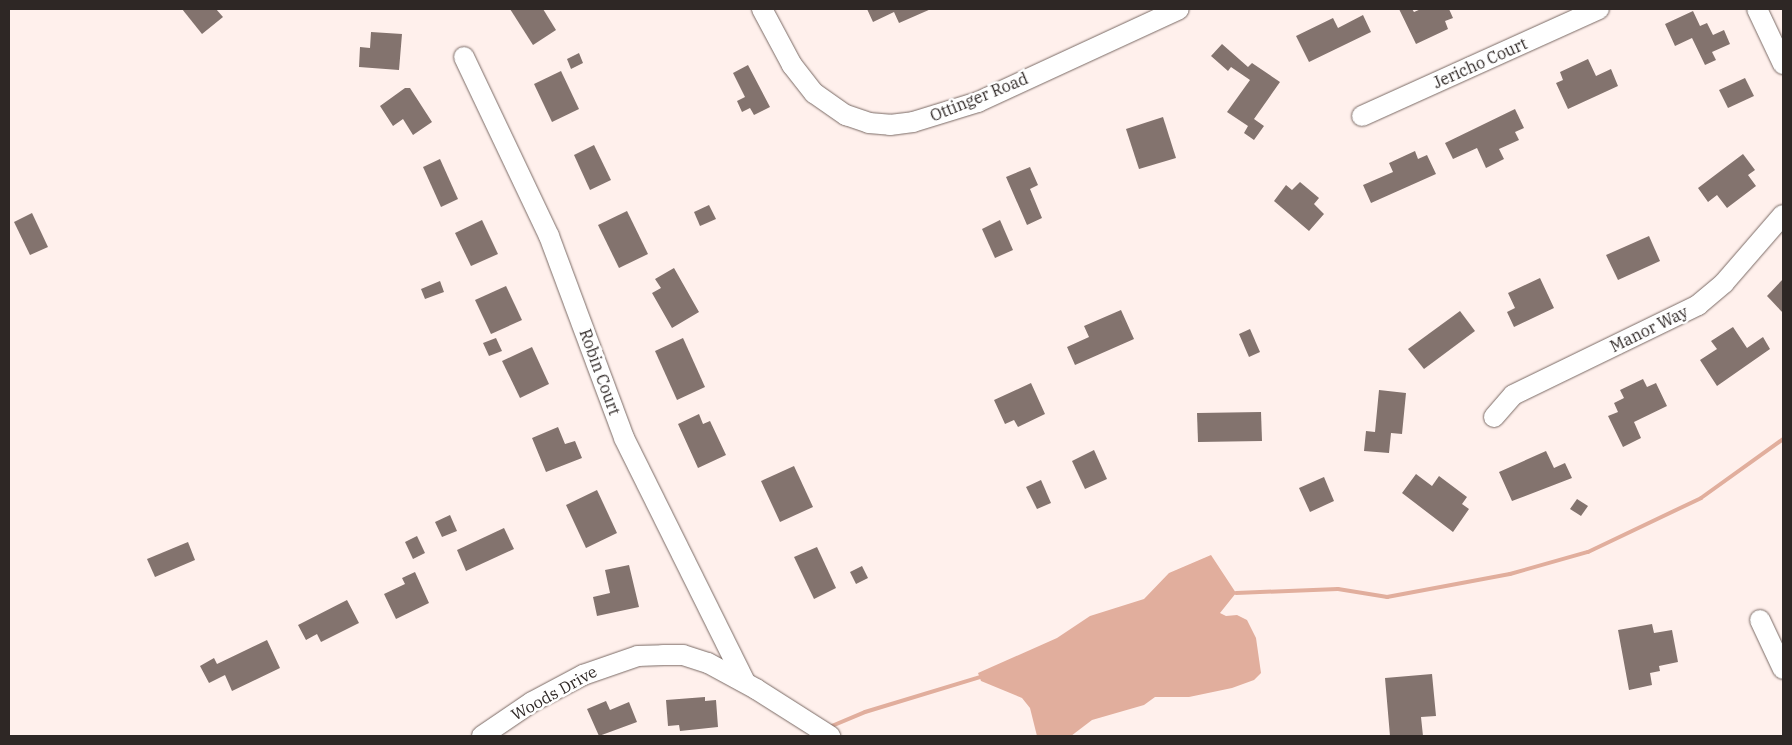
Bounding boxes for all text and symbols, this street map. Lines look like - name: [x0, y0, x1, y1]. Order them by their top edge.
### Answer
- street label: Jericho Court: [1430, 34, 1530, 92]
- street label: Ottinger Road: [927, 69, 1031, 125]
- street label: Manor Way: [1607, 302, 1691, 356]
- street label: Robin Court: [576, 326, 624, 418]
- street label: Woods Drive: [508, 662, 600, 724]

